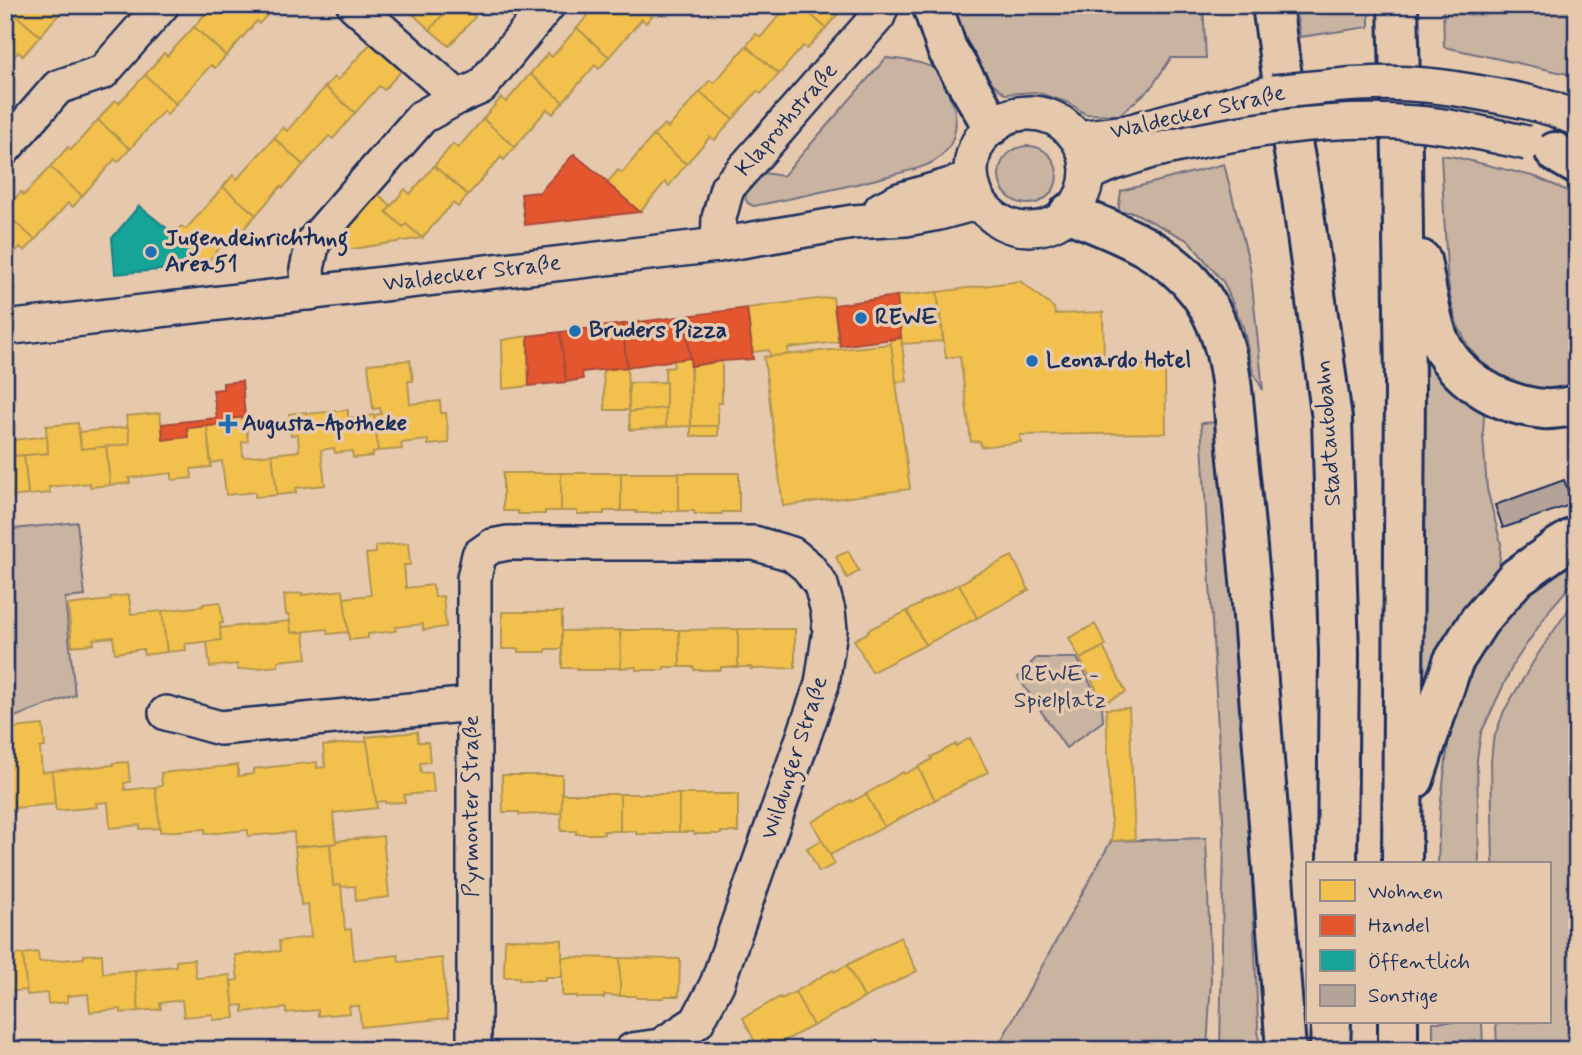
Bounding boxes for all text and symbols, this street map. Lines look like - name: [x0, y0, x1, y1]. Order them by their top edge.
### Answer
- street label: Klaprothstraße: [729, 57, 845, 183]
- street label: Waldecker Straße: [1108, 78, 1288, 148]
- place label: Jugendeinrichtung Area51: [165, 224, 348, 280]
- marker: Jugendeinrichtung Area51: [143, 244, 159, 260]
- street label: Waldecker Straße: [382, 248, 562, 300]
- place label: REWE: [875, 303, 938, 333]
- marker: REWE: [853, 310, 869, 326]
- place label: Bruders Pizza: [589, 316, 727, 346]
- marker: Bruders Pizza: [567, 323, 583, 339]
- place label: Leonardo Hotel: [1046, 346, 1191, 376]
- marker: Leonardo Hotel: [1024, 353, 1040, 369]
- street label: Stadtautobahn: [1309, 359, 1349, 507]
- place label: Augusta-Apotheke: [242, 409, 407, 440]
- marker: Augusta-Apotheke: [220, 416, 236, 432]
- park label: REWE - Spielplatz: [1014, 660, 1106, 716]
- street label: Wildunger Straße: [754, 672, 837, 844]
- street label: Pyrmonter Straße: [457, 715, 487, 897]
- legend: [1306, 862, 1550, 1024]
- text: Wohnen: [1368, 878, 1443, 906]
- text: Handel: [1368, 912, 1430, 940]
- text: Öffentlich: [1368, 948, 1470, 976]
- text: Sonstige: [1368, 982, 1438, 1010]

